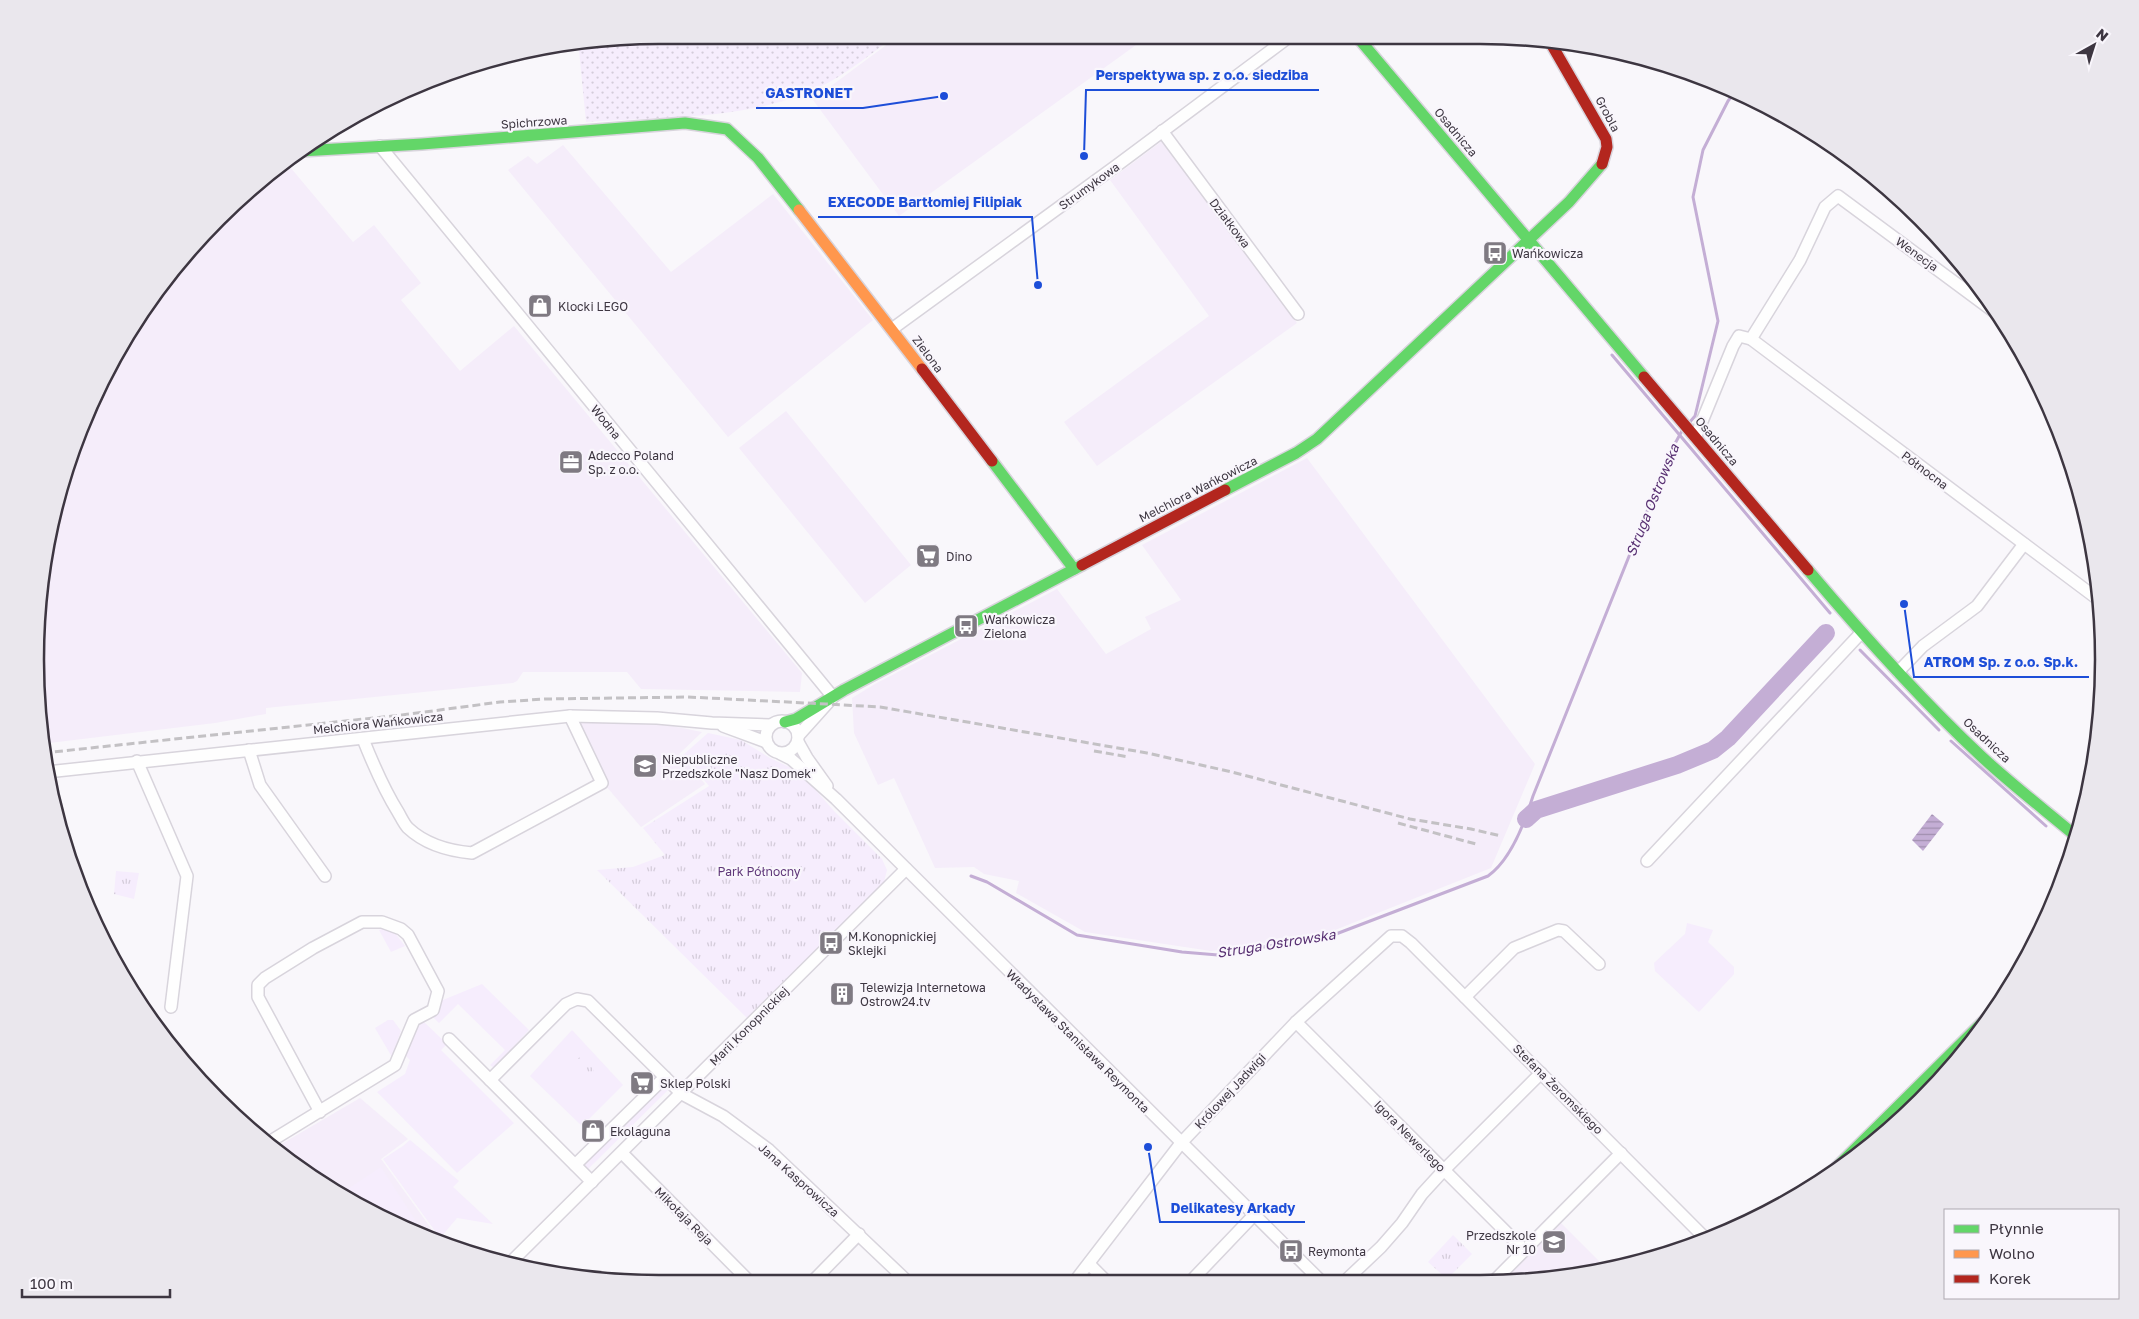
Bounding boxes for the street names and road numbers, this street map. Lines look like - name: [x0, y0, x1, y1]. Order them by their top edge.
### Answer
- street label: Grobla: [1592, 94, 1624, 134]
- street label: Osadnicza: [1431, 104, 1481, 160]
- street label: Spichrzowa: [500, 112, 568, 132]
- street label: Strumykowa: [1056, 159, 1122, 213]
- street label: Działkowa: [1206, 195, 1254, 251]
- street label: Wenecja: [1893, 234, 1941, 274]
- street label: Zielona: [909, 333, 947, 375]
- street label: Wodna: [588, 402, 624, 442]
- street label: Osadnicza: [1692, 413, 1742, 469]
- street label: Północna: [1899, 448, 1951, 492]
- street label: Melchiora Wańkowicza: [1136, 453, 1260, 525]
- street label: Melchiora Wańkowicza: [312, 709, 444, 737]
- street label: Osadnicza: [1960, 714, 2014, 766]
- street label: Władysława Stanisława Reymonta: [1003, 966, 1153, 1116]
- street label: Marii Konopnickiej: [706, 983, 792, 1069]
- street label: Stefana Żeromskiego: [1510, 1041, 1606, 1137]
- street label: Królowej Jadwigi: [1191, 1050, 1269, 1132]
- street label: Igora Newerlego: [1371, 1097, 1449, 1175]
- street label: Jana Kasprowicza: [756, 1140, 842, 1220]
- street label: Mikołaja Reja: [652, 1184, 716, 1248]

